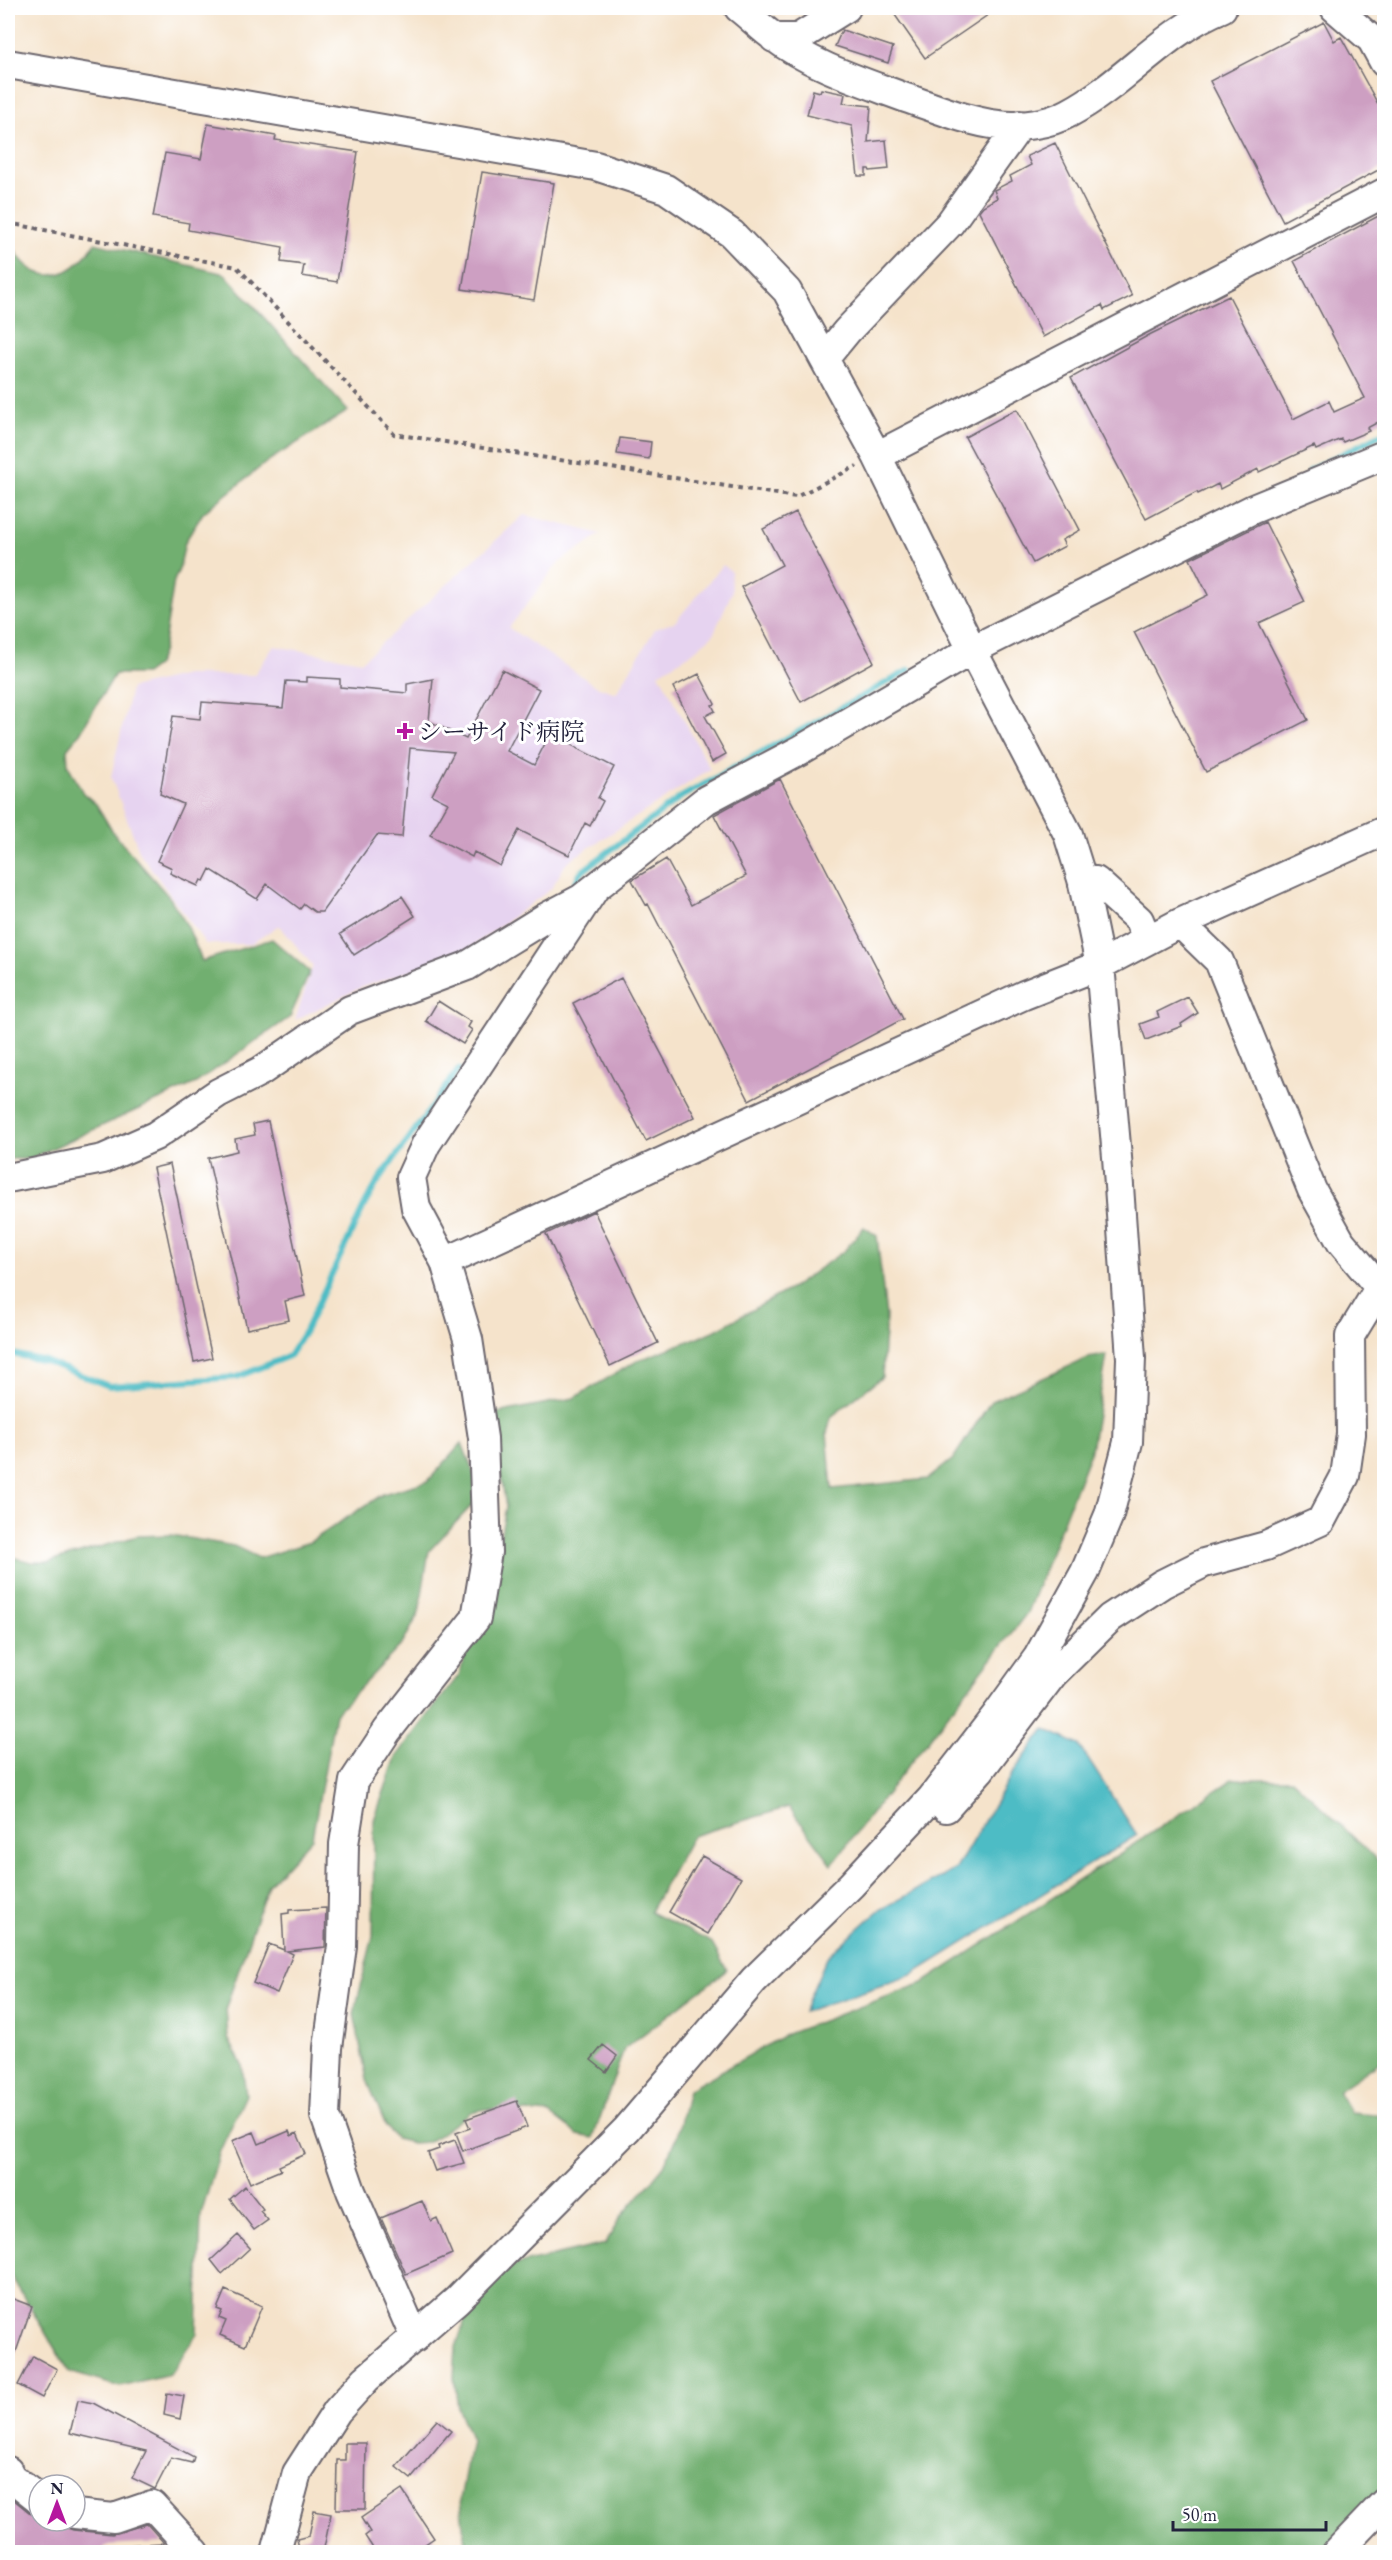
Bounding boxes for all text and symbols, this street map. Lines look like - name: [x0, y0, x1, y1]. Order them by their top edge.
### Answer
- place label: シーサイド病院: [418, 716, 584, 747]
- marker: シーサイド病院: [396, 722, 414, 740]
- north arrow: [27, 2473, 87, 2533]
- text: N: [51, 2478, 64, 2499]
- scale bar: [1173, 2494, 1326, 2532]
- text: 50 m: [1182, 2503, 1217, 2526]

